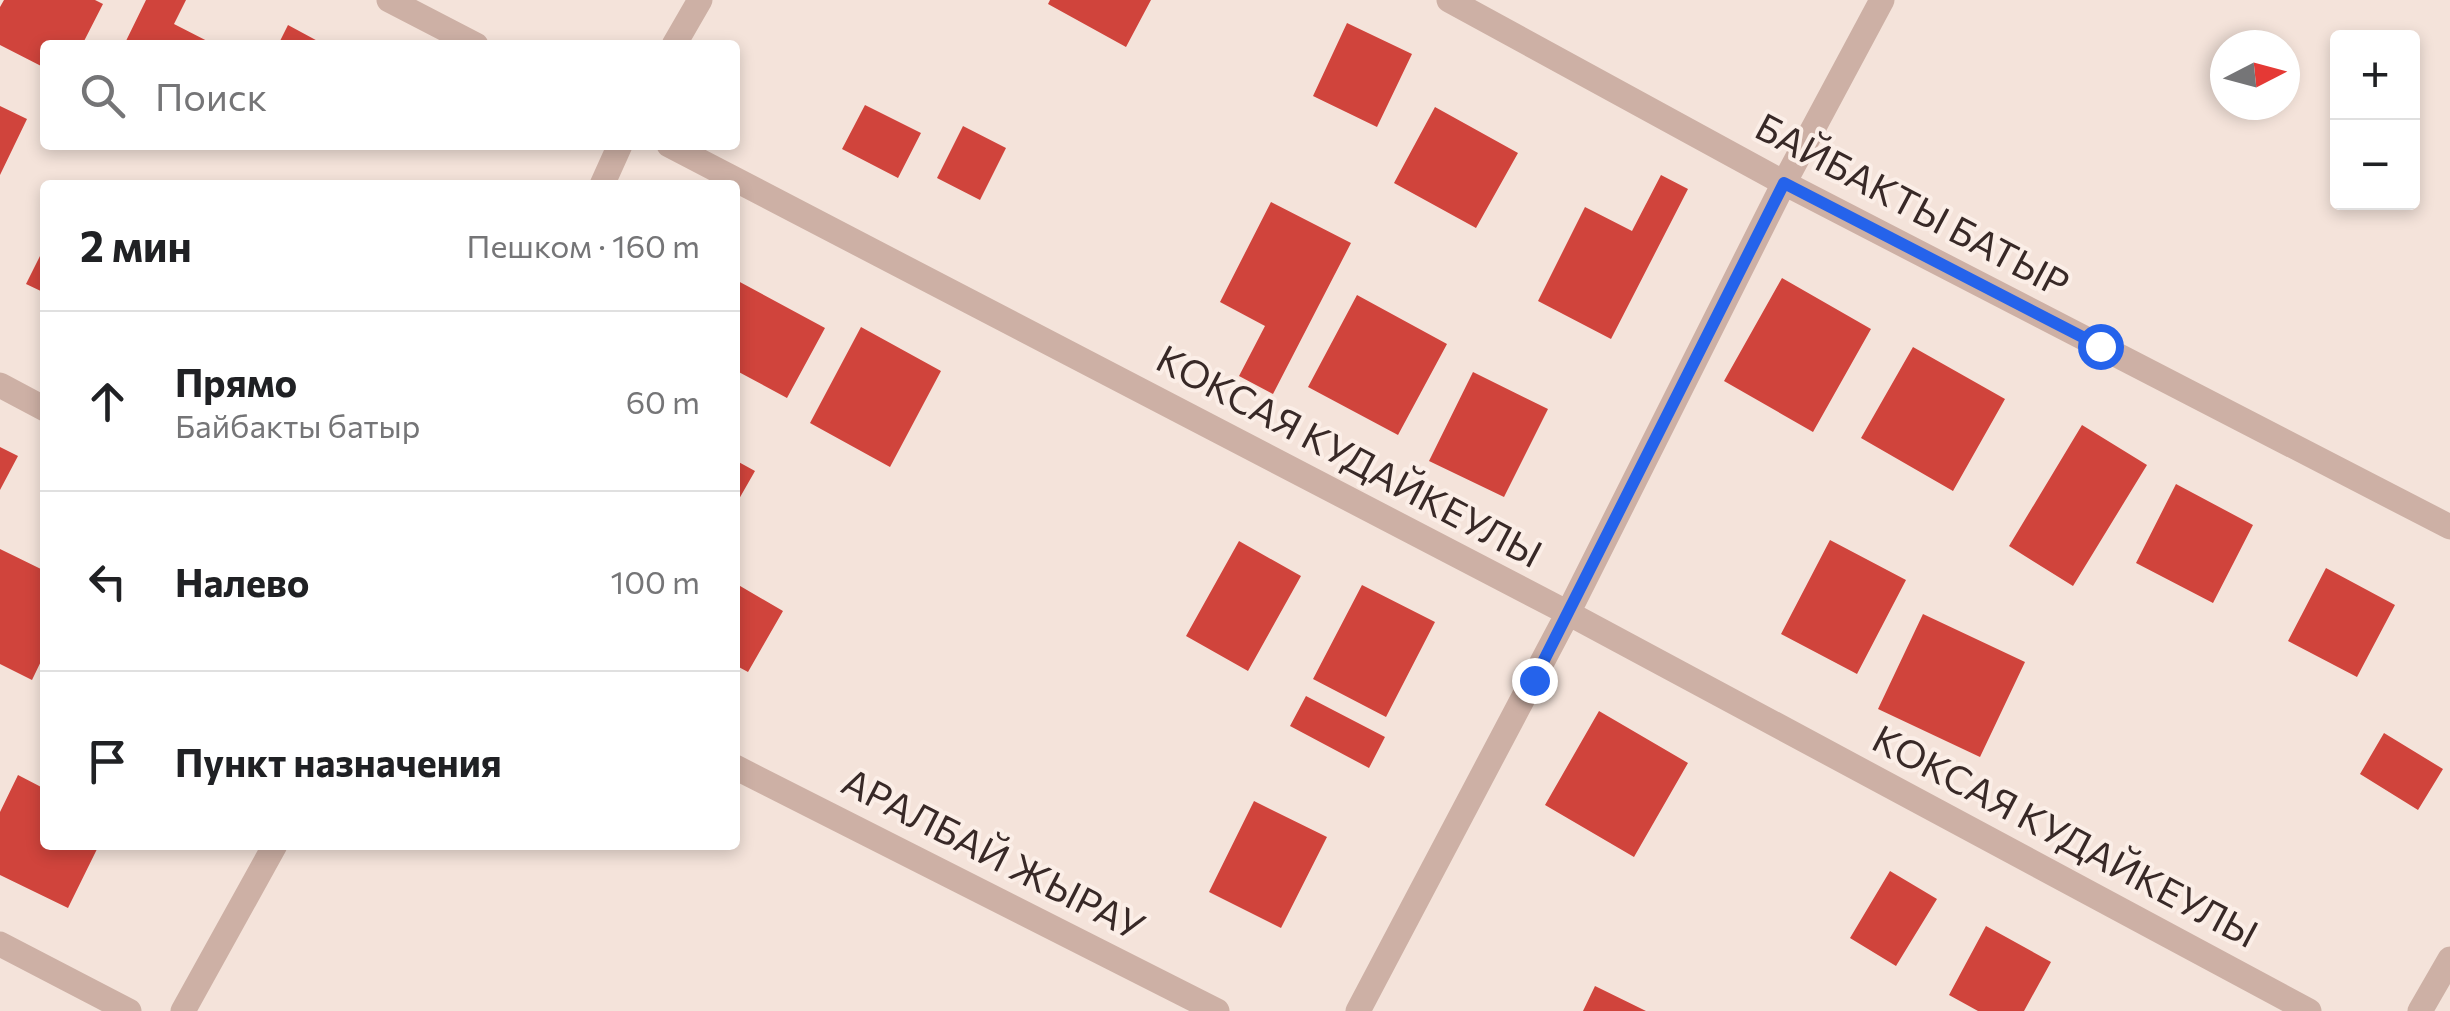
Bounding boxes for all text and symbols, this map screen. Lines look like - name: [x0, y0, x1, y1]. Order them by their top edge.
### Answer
- north arrow: [2210, 30, 2300, 120]
- map controls: [2330, 30, 2420, 210]
- button: +: [2330, 30, 2420, 120]
- search box: [40, 40, 740, 150]
- icon: search: [75, 68, 130, 123]
- text: Поиск: [155, 72, 267, 119]
- street label: БАЙБАКТЫ БАТЫР: [1748, 101, 2078, 306]
- button: −: [2330, 120, 2420, 210]
- text: 2 мин: [80, 219, 192, 271]
- text: Пешком · 160 m: [467, 225, 700, 265]
- route start: [2078, 324, 2124, 370]
- street label: КОКСАЯ КУДАЙКЕУЛЫ: [1150, 333, 1551, 576]
- text: Прямо: [175, 358, 297, 405]
- icon: ahead: [80, 374, 135, 429]
- text: 60 m: [626, 381, 700, 421]
- text: Байбакты батыр: [175, 405, 420, 445]
- icon: left: [80, 554, 135, 609]
- text: Налево: [175, 558, 309, 605]
- text: 100 m: [611, 561, 700, 601]
- route end: [1512, 658, 1558, 704]
- street label: КОКСАЯ КУДАЙКЕУЛЫ: [1866, 713, 2267, 956]
- icon: arrive: [80, 734, 135, 789]
- text: Пункт назначения: [175, 738, 502, 785]
- street label: АРАЛБАЙ ЖЫРАУ: [835, 756, 1153, 949]

